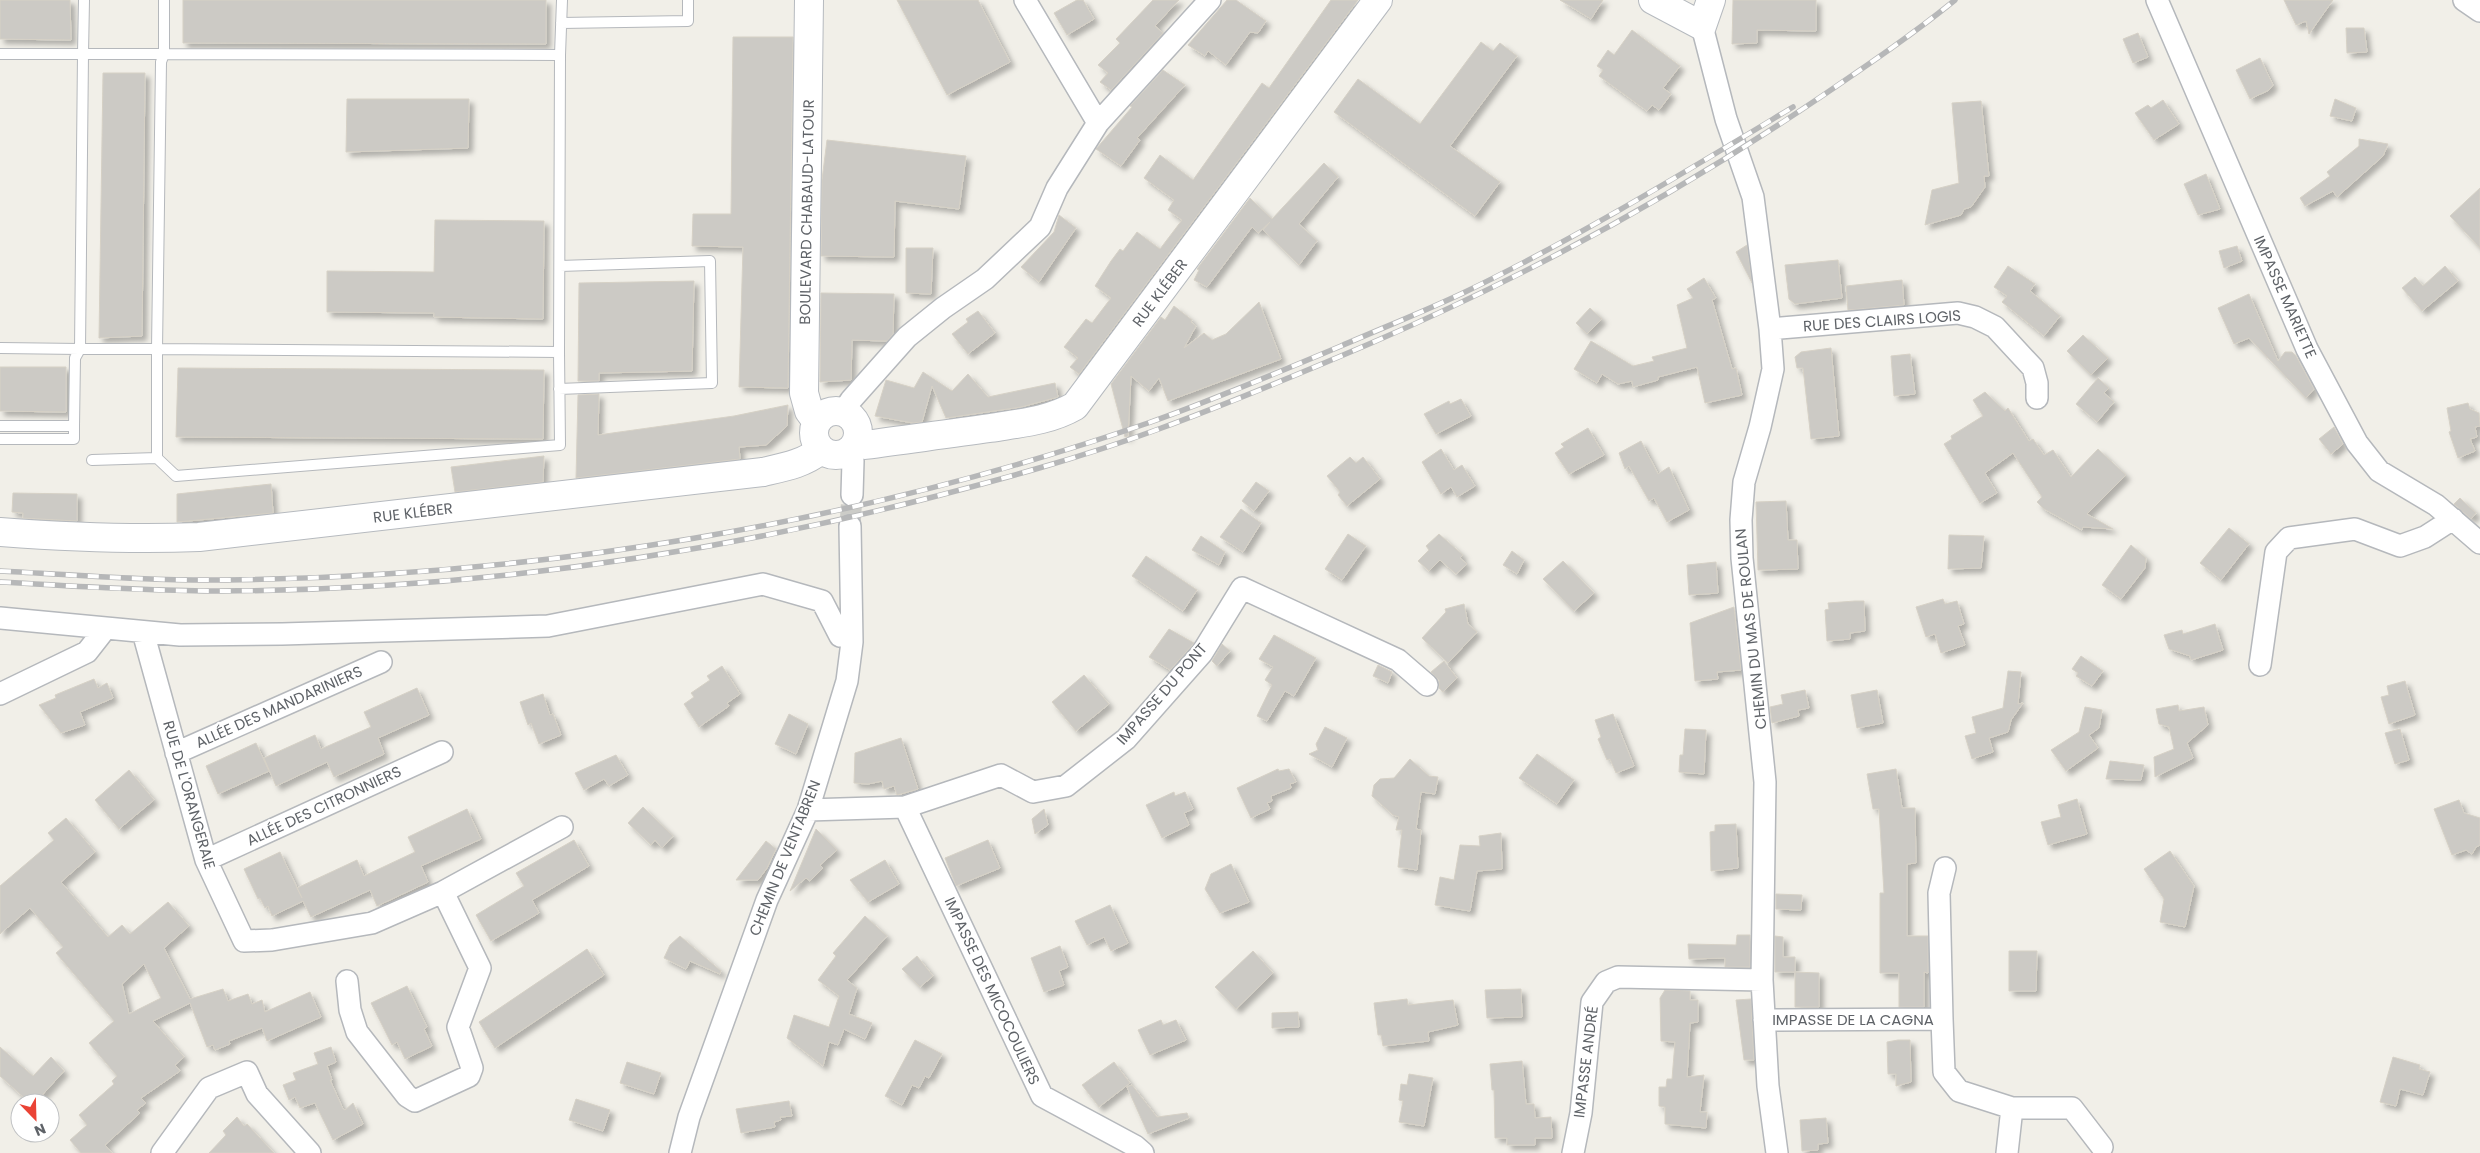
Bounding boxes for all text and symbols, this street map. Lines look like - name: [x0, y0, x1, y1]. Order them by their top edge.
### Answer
- street label: BOULEVARD CHABAUD-LATOUR: [794, 99, 819, 325]
- street label: IMPASSE MARIETTE: [2249, 232, 2322, 361]
- street label: RUE KLÉBER: [1127, 254, 1192, 331]
- street label: RUE DES CLAIRS LOGIS: [1802, 305, 1962, 336]
- street label: RUE KLÉBER: [372, 497, 454, 528]
- street label: CHEMIN DU MAS DE ROULAN: [1730, 528, 1771, 731]
- street label: IMPASSE DU PONT: [1112, 638, 1212, 749]
- street label: ALLÉE DES MANDARINIERS: [192, 660, 366, 753]
- street label: RUE DE L'ORANGERAIE: [158, 718, 221, 872]
- street label: ALLÉE DES CITRONNIERS: [243, 760, 404, 851]
- street label: CHEMIN DE VENTABREN: [744, 777, 825, 939]
- street label: IMPASSE DES MICOCOULIERS: [940, 893, 1045, 1088]
- street label: IMPASSE ANDRÉ: [1568, 1005, 1603, 1119]
- street label: IMPASSE DE LA CAGNA: [1772, 1009, 1934, 1030]
- north arrow: [10, 1093, 60, 1143]
- text: N: [31, 1119, 49, 1141]

